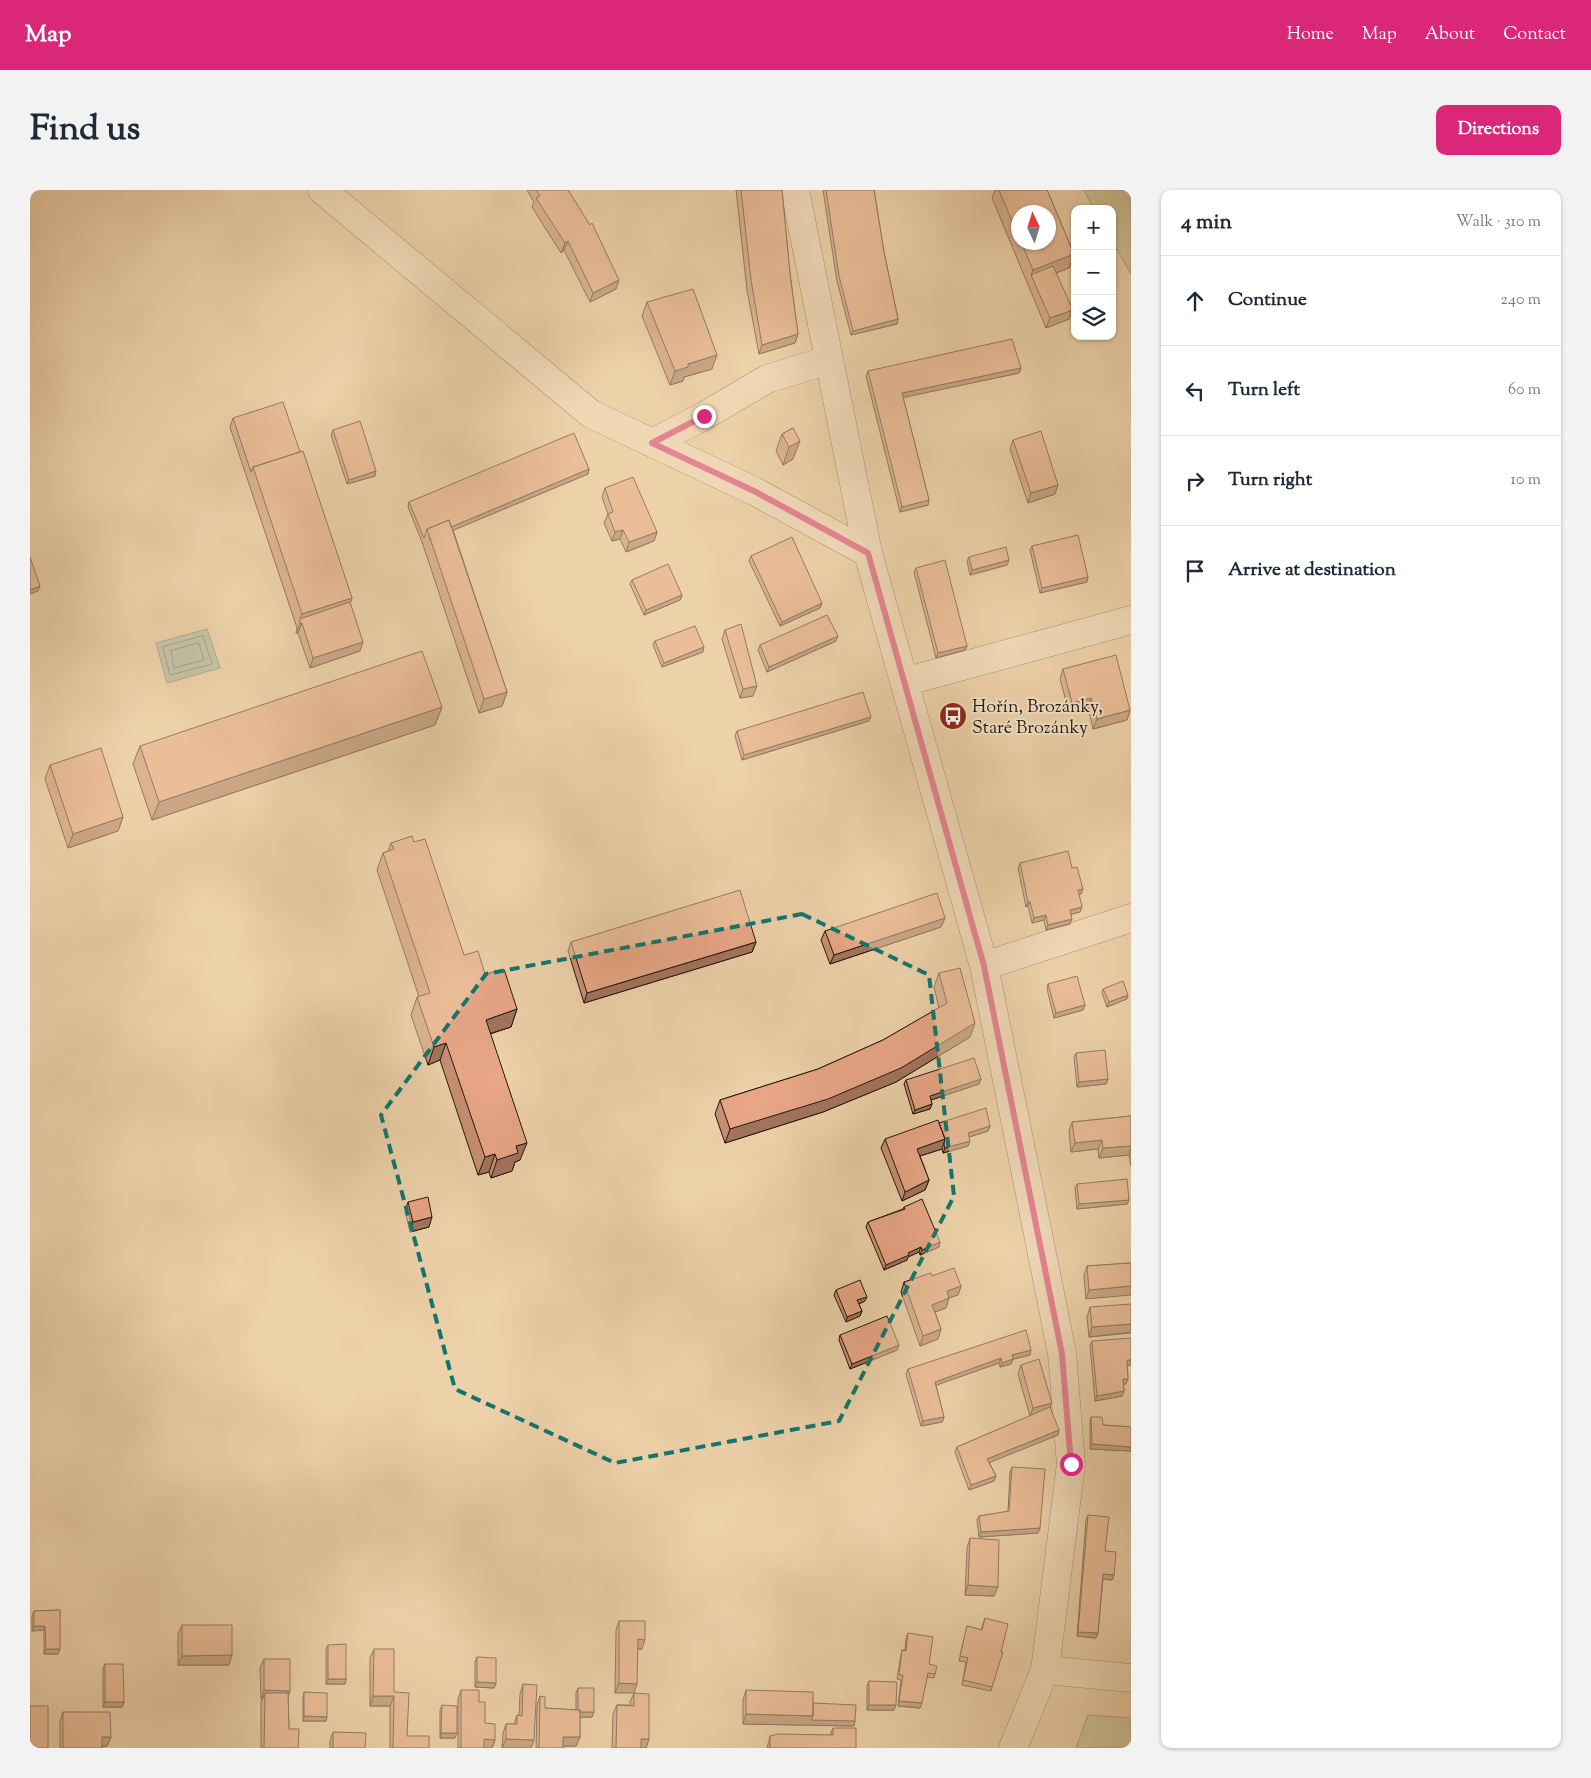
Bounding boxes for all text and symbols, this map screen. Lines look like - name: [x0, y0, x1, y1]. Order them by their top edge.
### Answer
- text: Map: [25, 18, 71, 52]
- text: Home: [1287, 22, 1334, 48]
- text: Map: [1362, 22, 1397, 48]
- text: About: [1425, 22, 1475, 48]
- text: Contact: [1503, 22, 1566, 48]
- text: Find us: [30, 105, 140, 156]
- button: Directions: [1436, 105, 1561, 155]
- north arrow: [1011, 205, 1056, 250]
- map controls: [1071, 205, 1116, 340]
- button: +: [1071, 205, 1116, 250]
- text: 4 min: [1181, 208, 1232, 238]
- text: Walk · 310 m: [1456, 211, 1541, 234]
- button: −: [1071, 250, 1116, 295]
- icon: ahead: [1181, 287, 1209, 315]
- text: Continue: [1228, 287, 1307, 314]
- text: 240 m: [1500, 289, 1541, 312]
- button: layers: [1071, 295, 1116, 340]
- icon: left: [1181, 377, 1209, 405]
- text: Turn left: [1228, 377, 1300, 404]
- text: 60 m: [1508, 379, 1541, 402]
- route end: [693, 405, 716, 428]
- icon: right: [1181, 467, 1209, 495]
- text: Turn right: [1228, 467, 1312, 494]
- text: 10 m: [1511, 469, 1541, 492]
- icon: arrive: [1181, 557, 1209, 585]
- text: Arrive at destination: [1228, 557, 1396, 584]
- place label: Hořín, Brozánky, Staré Brozánky: [972, 695, 1103, 742]
- bus stop icon: Hořín, Brozánky, Staré Brozánky: [938, 701, 968, 731]
- route start: [1060, 1453, 1083, 1476]

